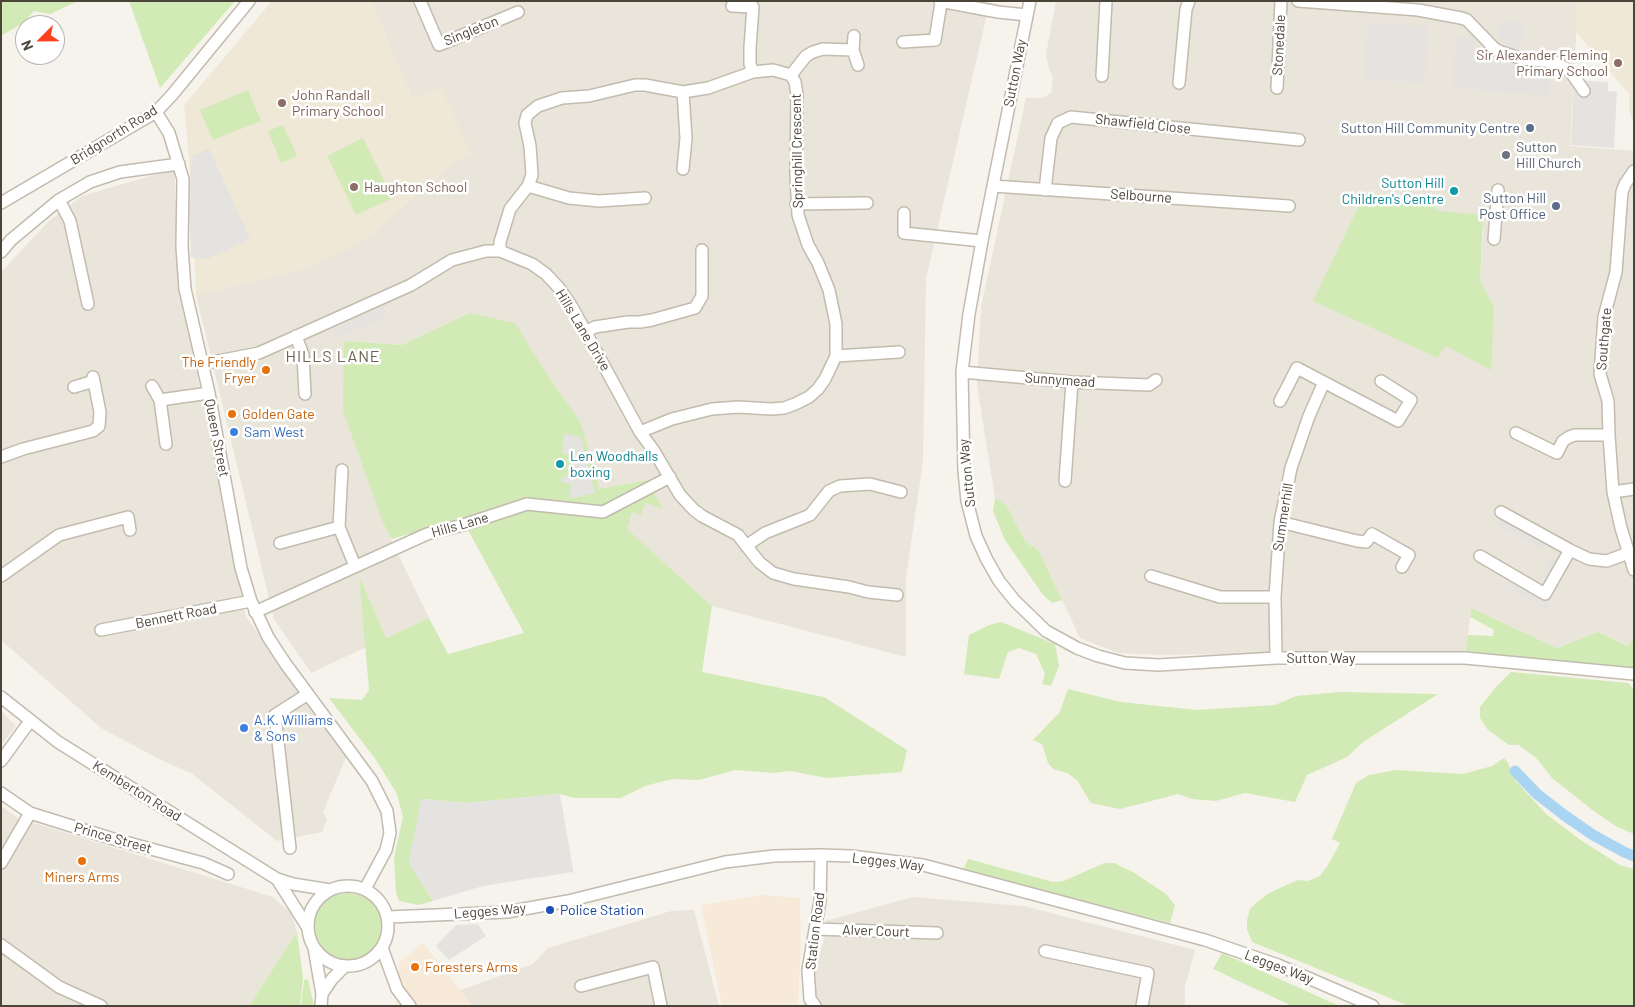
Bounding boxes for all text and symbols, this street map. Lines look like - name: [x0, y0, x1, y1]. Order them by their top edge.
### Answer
- street label: Singleton: [441, 12, 501, 50]
- street label: Stonedale: [1269, 14, 1289, 76]
- north arrow: [15, 15, 65, 65]
- text: N: [17, 38, 36, 53]
- street label: Sutton Way: [1000, 38, 1030, 108]
- place label: Sir Alexander Fleming Primary School: [1476, 47, 1608, 80]
- marker: Sir Alexander Fleming Primary School: [1612, 57, 1624, 69]
- place label: John Randall Primary School: [292, 87, 384, 120]
- street label: Springhill Crescent: [788, 93, 806, 209]
- marker: John Randall Primary School: [276, 97, 288, 109]
- street label: Bridgnorth Road: [67, 102, 161, 168]
- street label: Shawfield Close: [1094, 111, 1192, 137]
- place label: Sutton Hill Community Centre: [1341, 120, 1520, 136]
- marker: Sutton Hill Community Centre: [1524, 122, 1536, 134]
- place label: Sutton Hill Church: [1516, 139, 1581, 172]
- marker: Sutton Hill Church: [1500, 149, 1512, 161]
- place label: Sutton Hill Children's Centre: [1342, 175, 1444, 208]
- place label: Haughton School: [364, 179, 467, 195]
- marker: Haughton School: [348, 181, 360, 193]
- street label: Selbourne: [1110, 185, 1172, 207]
- marker: Sutton Hill Children's Centre: [1448, 185, 1460, 197]
- place label: Sutton Hill Post Office: [1479, 190, 1546, 222]
- marker: Sutton Hill Post Office: [1550, 200, 1562, 212]
- street label: Hills Lane Drive: [552, 286, 614, 374]
- street label: Southgate: [1593, 307, 1615, 371]
- district label: HILLS LANE: [284, 347, 382, 367]
- place label: The Friendly Fryer: [182, 354, 256, 387]
- marker: The Friendly Fryer: [260, 364, 272, 376]
- street label: Sunnymead: [1024, 369, 1096, 391]
- street label: Queen Street: [201, 398, 233, 478]
- place label: Golden Gate: [242, 406, 315, 422]
- marker: Golden Gate: [226, 408, 238, 420]
- place label: Sam West: [244, 424, 304, 440]
- marker: Sam West: [228, 426, 240, 438]
- street label: Sutton Way: [955, 438, 979, 508]
- place label: Len Woodhalls boxing: [570, 448, 658, 481]
- marker: Len Woodhalls boxing: [554, 458, 566, 470]
- street label: Summerhill: [1269, 482, 1297, 552]
- street label: Hills Lane: [429, 509, 491, 541]
- street label: Bennett Road: [134, 600, 218, 632]
- street label: Sutton Way: [1287, 650, 1355, 666]
- place label: A.K. Williams & Sons: [254, 712, 333, 744]
- marker: A.K. Williams & Sons: [238, 722, 250, 734]
- street label: Kemberton Road: [90, 757, 184, 825]
- street label: Prince Street: [72, 819, 154, 857]
- street label: Legges Way: [851, 849, 925, 875]
- marker: Miners Arms: [76, 855, 88, 867]
- place label: Miners Arms: [45, 869, 119, 885]
- street label: Station Road: [802, 891, 828, 971]
- street label: Legges Way: [453, 899, 527, 923]
- place label: Police Station: [560, 902, 644, 918]
- marker: Police Station: [544, 904, 556, 916]
- street label: Alver Court: [842, 921, 910, 941]
- street label: Legges Way: [1242, 946, 1316, 988]
- place label: Foresters Arms: [425, 959, 518, 975]
- marker: Foresters Arms: [409, 961, 421, 973]

